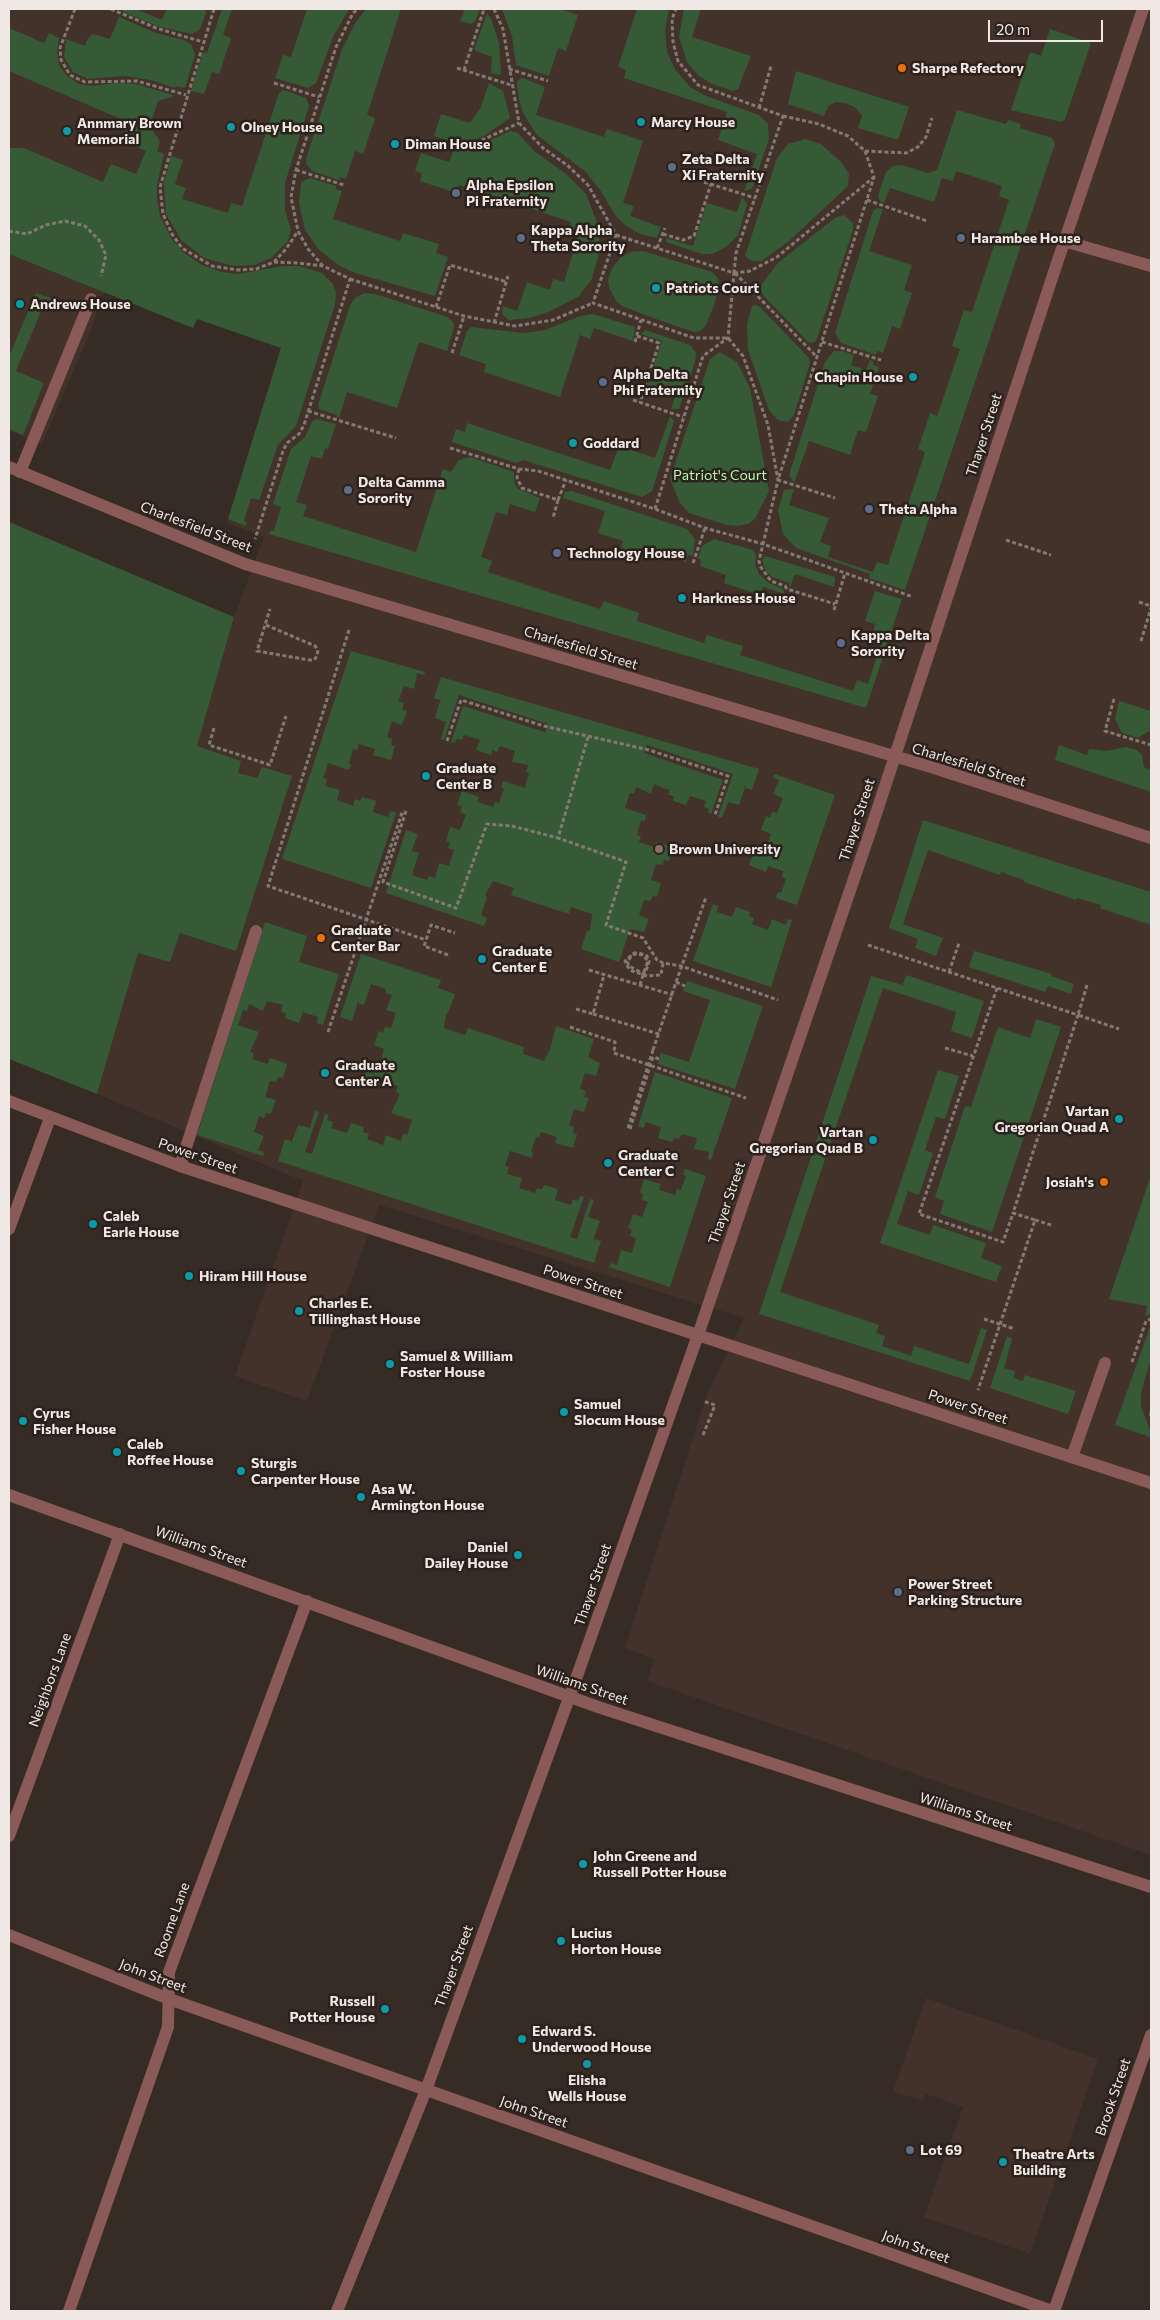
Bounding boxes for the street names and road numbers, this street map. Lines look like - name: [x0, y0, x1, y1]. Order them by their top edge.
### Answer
- street label: Thayer Street: [963, 391, 1005, 479]
- street label: Charlesfield Street: [138, 498, 254, 556]
- street label: Charlesfield Street: [522, 623, 640, 673]
- street label: Charlesfield Street: [910, 740, 1028, 790]
- street label: Thayer Street: [836, 776, 878, 864]
- street label: Power Street: [156, 1135, 240, 1177]
- street label: Thayer Street: [705, 1159, 749, 1247]
- street label: Power Street: [541, 1261, 625, 1303]
- street label: Power Street: [926, 1386, 1010, 1428]
- street label: Williams Street: [153, 1523, 249, 1571]
- street label: Thayer Street: [571, 1541, 615, 1629]
- street label: Neighbors Lane: [25, 1631, 75, 1729]
- street label: Williams Street: [534, 1661, 630, 1709]
- street label: Williams Street: [917, 1789, 1015, 1835]
- street label: Roome Lane: [151, 1880, 193, 1960]
- street label: Thayer Street: [431, 1923, 477, 2009]
- street label: John Street: [117, 1955, 189, 1997]
- street label: Brook Street: [1092, 2056, 1134, 2138]
- street label: John Street: [498, 2093, 570, 2131]
- street label: John Street: [880, 2227, 952, 2267]

